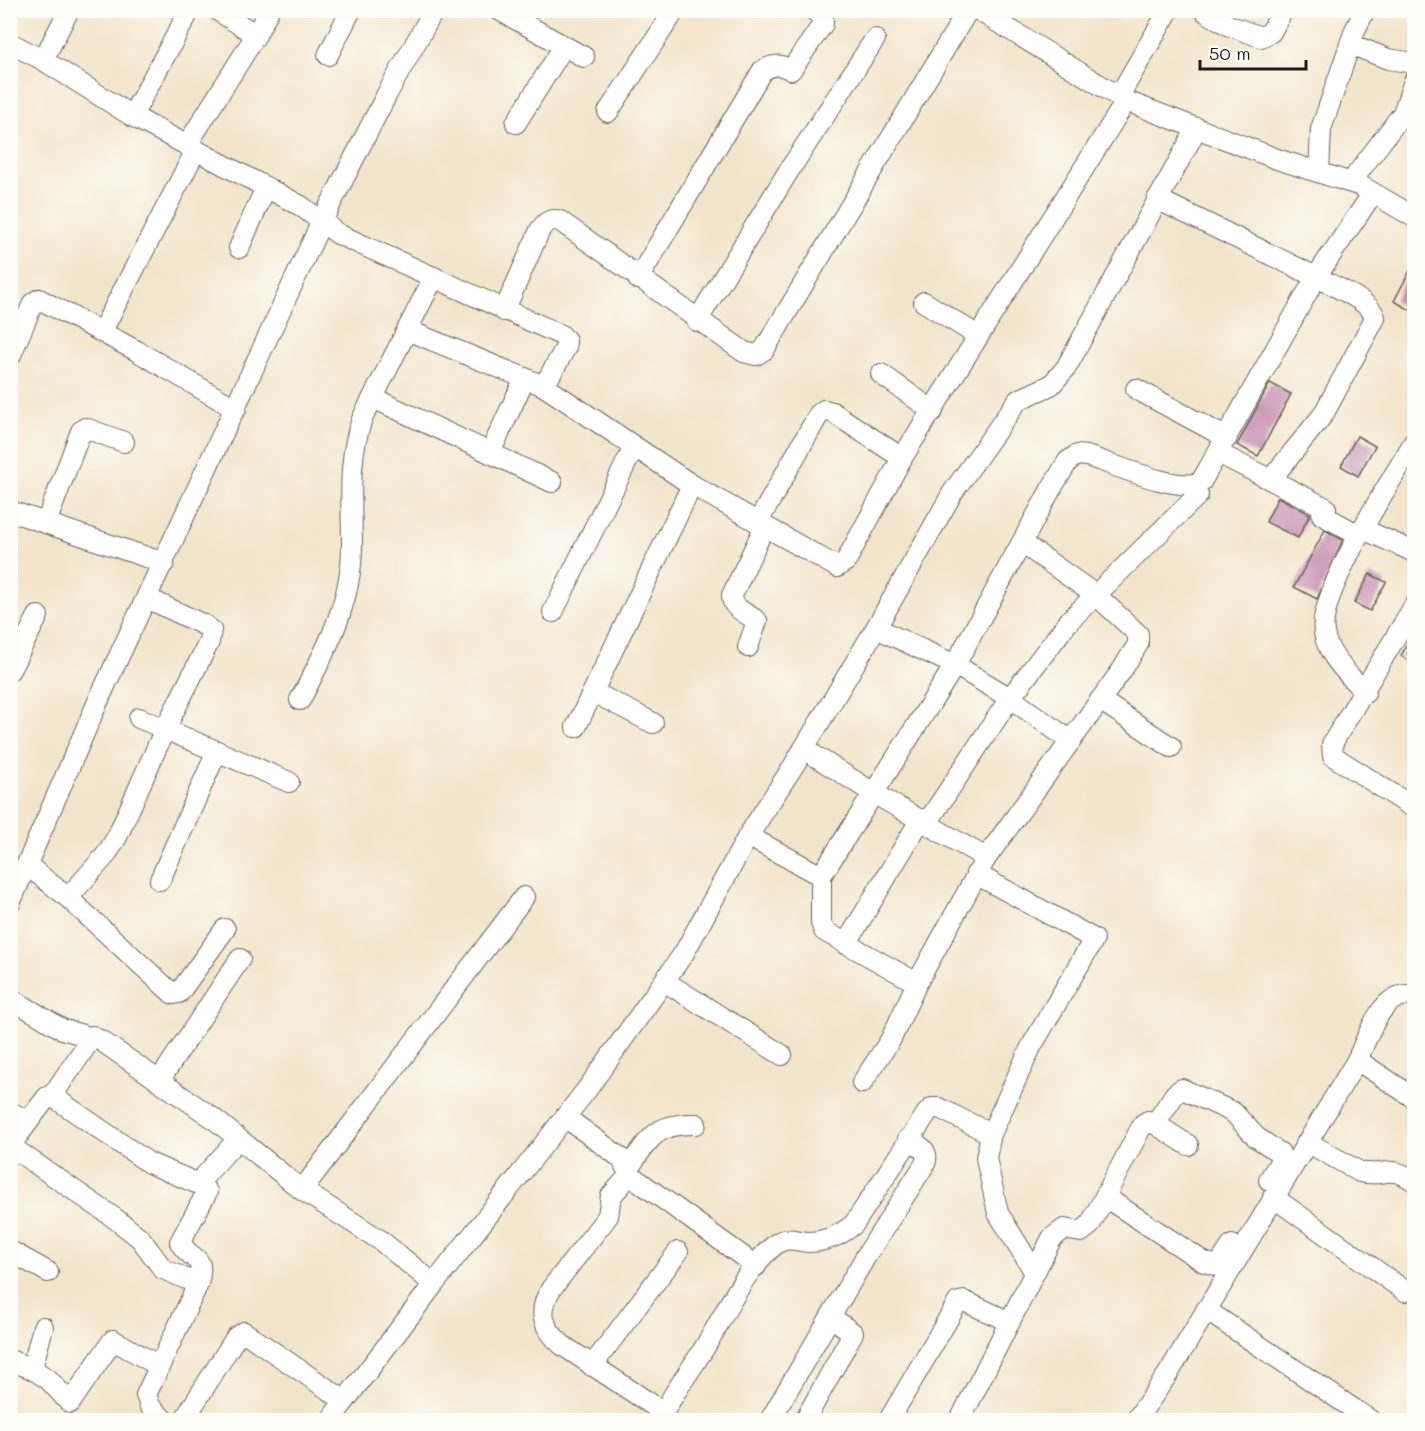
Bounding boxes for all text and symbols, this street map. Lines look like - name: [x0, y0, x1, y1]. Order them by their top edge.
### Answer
- scale bar: [1200, 33, 1306, 71]
- text: 50 m: [1209, 41, 1251, 65]

